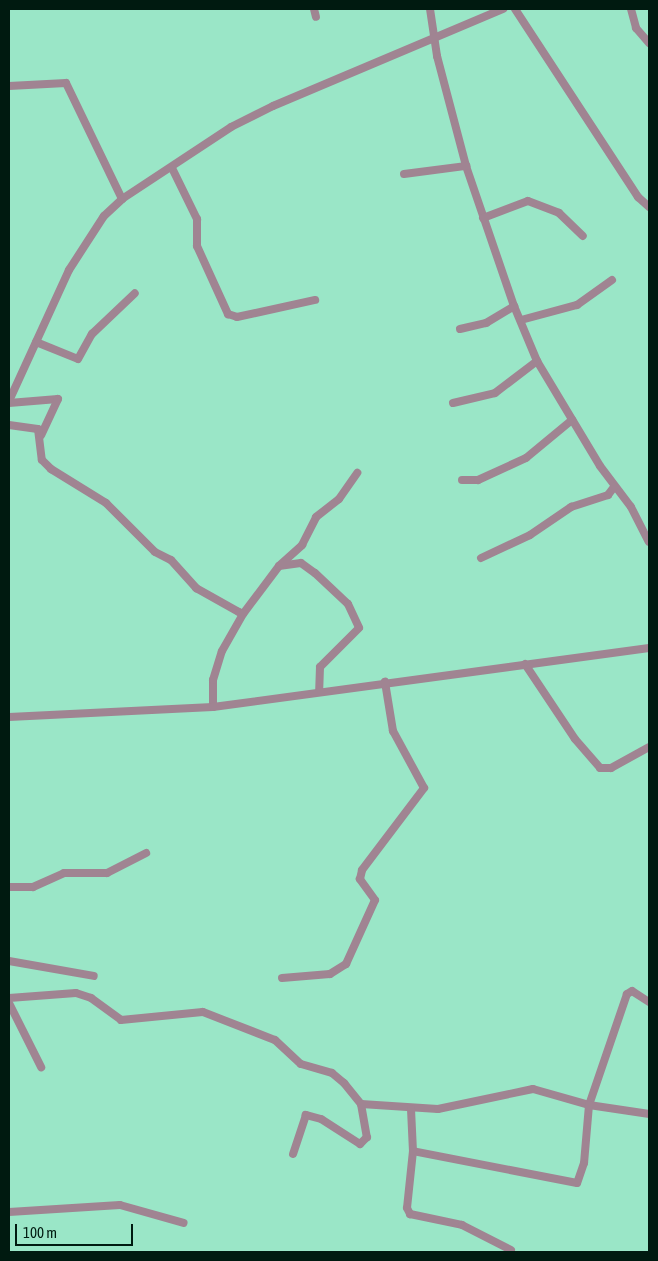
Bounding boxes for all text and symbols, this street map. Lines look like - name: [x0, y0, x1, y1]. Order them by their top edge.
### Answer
- scale bar: [18, 1214, 135, 1246]
- text: 100 m: [23, 1224, 57, 1241]

